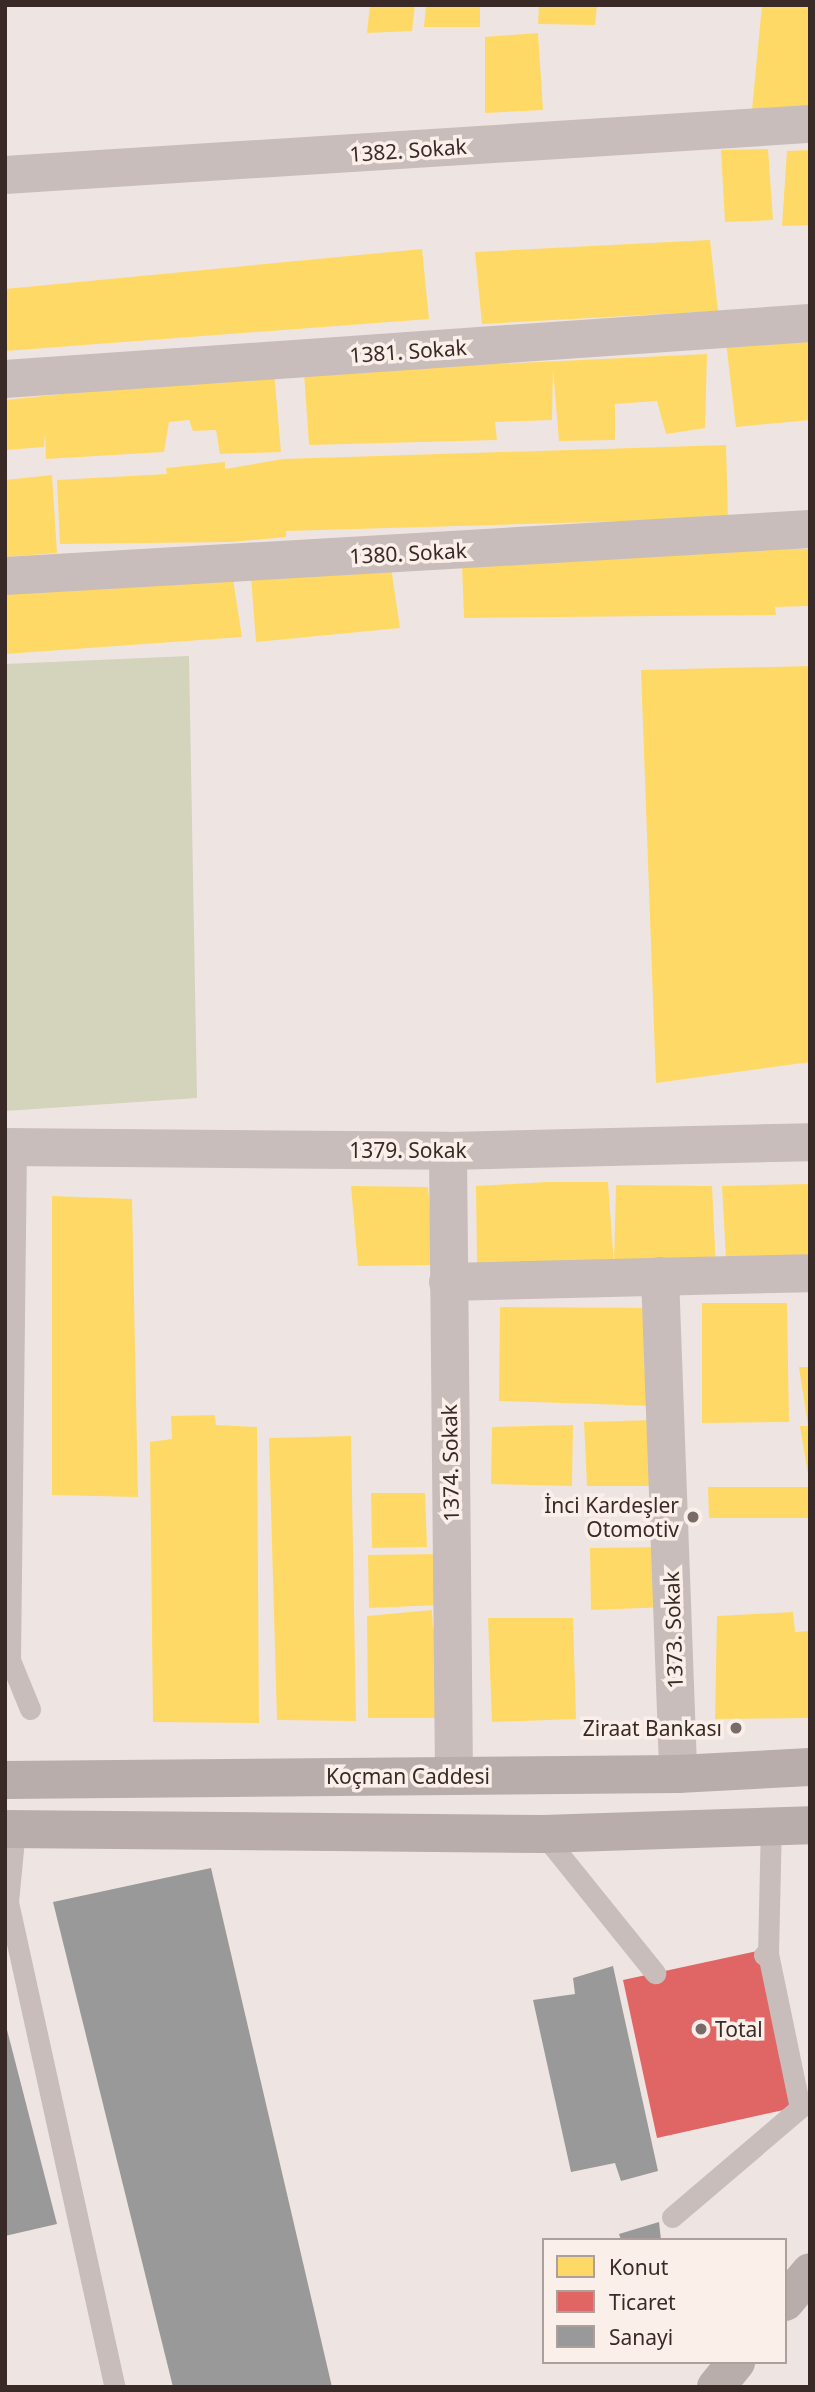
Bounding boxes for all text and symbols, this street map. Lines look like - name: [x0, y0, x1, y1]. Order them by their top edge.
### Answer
- street label: 1382. Sokak: [348, 133, 468, 167]
- street label: 1381. Sokak: [348, 334, 468, 368]
- street label: 1380. Sokak: [349, 537, 467, 569]
- street label: 1379. Sokak: [349, 1137, 467, 1163]
- street label: 1374. Sokak: [436, 1404, 464, 1522]
- place label: İnci Kardeşler Otomotiv: [544, 1492, 679, 1542]
- marker: İnci Kardeşler Otomotiv: [685, 1509, 701, 1525]
- street label: 1373. Sokak: [658, 1571, 688, 1689]
- place label: Ziraat Bankası: [583, 1715, 722, 1741]
- marker: Ziraat Bankası: [728, 1720, 744, 1736]
- street label: Koçman Caddesi: [326, 1763, 490, 1789]
- place label: Total: [715, 2016, 763, 2042]
- marker: Total: [693, 2021, 709, 2037]
- legend: [542, 2238, 787, 2364]
- text: Konut: [609, 2253, 668, 2281]
- text: Ticaret: [609, 2288, 676, 2316]
- text: Sanayi: [609, 2323, 673, 2351]

